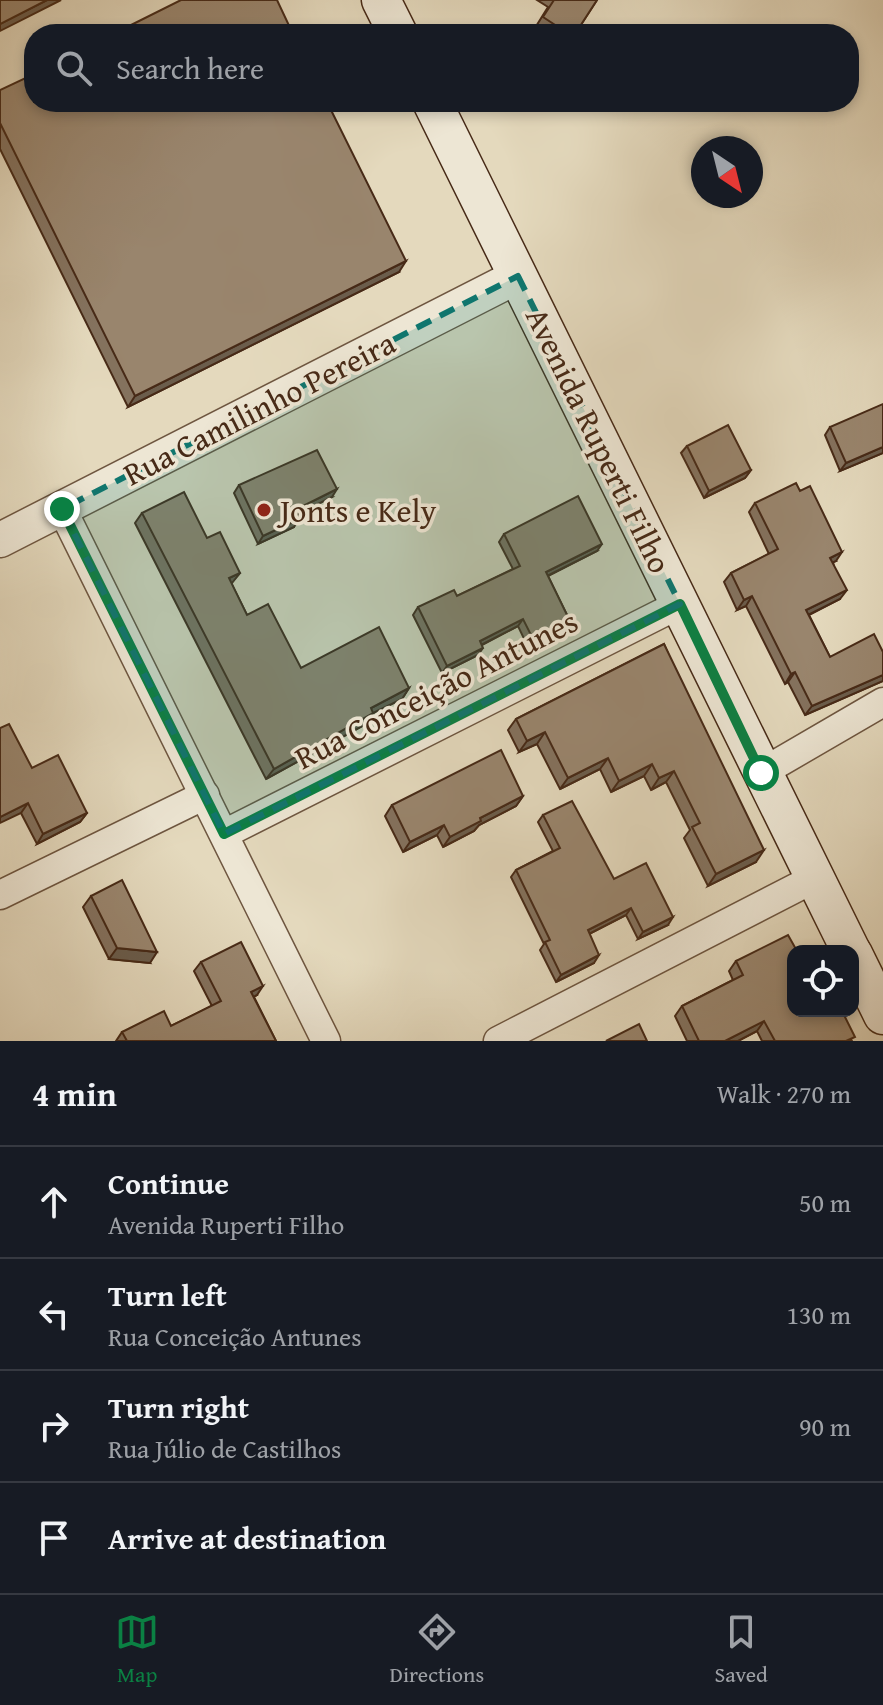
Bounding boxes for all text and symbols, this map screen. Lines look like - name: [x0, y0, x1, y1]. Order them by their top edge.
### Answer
- search box: [24, 24, 859, 112]
- icon: search: [52, 46, 96, 90]
- text: Search here: [116, 46, 264, 90]
- north arrow: [691, 136, 763, 208]
- street label: Avenida Ruperti Filho: [514, 299, 684, 581]
- street label: Rua Camilinho Pereira: [115, 319, 403, 497]
- place label: Jonts e Kely: [276, 487, 436, 534]
- route end: [44, 491, 80, 527]
- marker: Jonts e Kely: [255, 501, 273, 519]
- street label: Rua Conceição Antunes: [286, 597, 586, 781]
- route start: [743, 755, 779, 791]
- map controls: [787, 945, 859, 1017]
- button: locate: [787, 945, 859, 1017]
- text: 4 min: [32, 1069, 117, 1118]
- text: Walk · 270 m: [717, 1074, 851, 1113]
- text: Continue: [108, 1161, 229, 1205]
- icon: ahead: [32, 1180, 76, 1224]
- text: 50 m: [799, 1183, 851, 1222]
- text: Avenida Ruperti Filho: [108, 1205, 344, 1244]
- text: Turn left: [108, 1273, 227, 1317]
- icon: left: [32, 1292, 76, 1336]
- text: 130 m: [786, 1295, 851, 1334]
- text: Rua Conceição Antunes: [108, 1317, 362, 1356]
- text: Turn right: [108, 1385, 249, 1429]
- icon: right: [32, 1404, 76, 1448]
- text: 90 m: [799, 1407, 851, 1446]
- text: Rua Júlio de Castilhos: [108, 1429, 341, 1468]
- icon: arrive: [32, 1516, 76, 1560]
- text: Arrive at destination: [108, 1516, 386, 1560]
- tab: Map: [115, 1610, 159, 1690]
- tab: Directions: [390, 1610, 484, 1690]
- tab: Saved: [715, 1610, 768, 1690]

